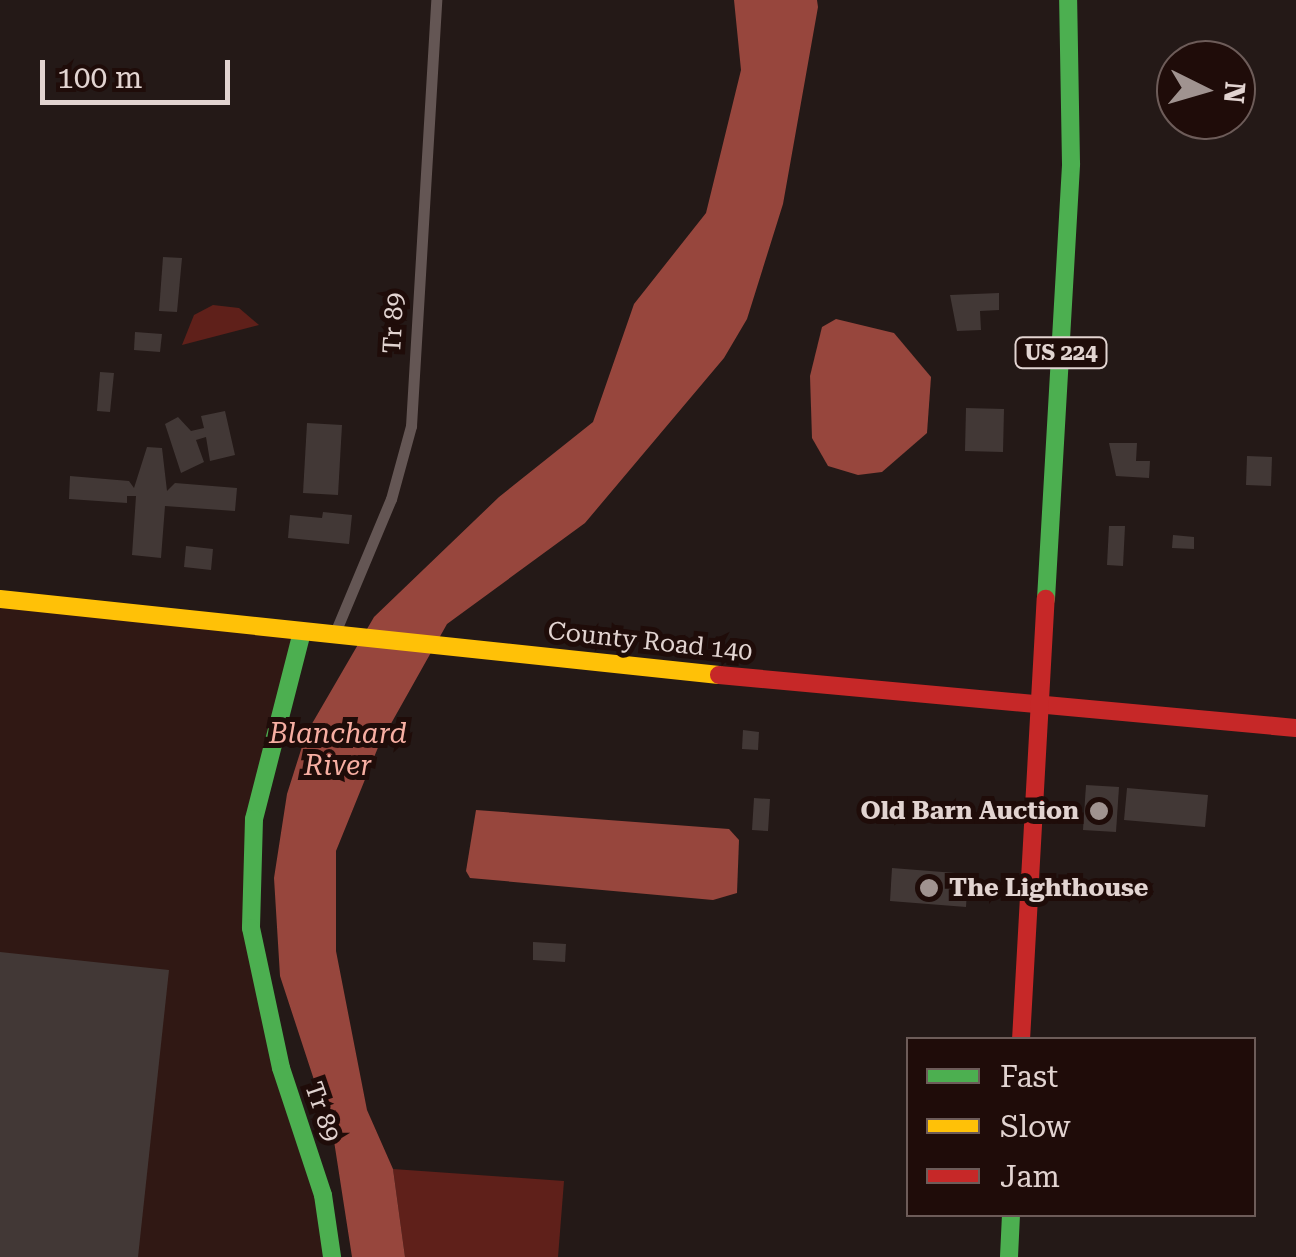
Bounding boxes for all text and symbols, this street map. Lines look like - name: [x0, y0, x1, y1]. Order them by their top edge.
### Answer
- scale bar: [45, 40, 235, 102]
- north arrow: [1156, 40, 1256, 140]
- text: 100 m: [57, 60, 142, 95]
- text: N: [1217, 80, 1252, 105]
- street label: Tr 89: [377, 292, 411, 354]
- road number: US 224: [1014, 336, 1108, 370]
- street label: County Road 140: [546, 616, 754, 668]
- water label: Blanchard River: [269, 717, 407, 783]
- place label: Old Barn Auction: [861, 796, 1079, 826]
- marker: Old Barn Auction: [1088, 800, 1110, 822]
- place label: The Lighthouse: [949, 873, 1148, 903]
- marker: The Lighthouse: [918, 877, 940, 899]
- legend: [906, 1037, 1256, 1217]
- text: Fast: [1000, 1059, 1058, 1094]
- street label: Tr 89: [298, 1078, 346, 1146]
- text: Slow: [1000, 1109, 1071, 1144]
- text: Jam: [1000, 1159, 1060, 1194]

